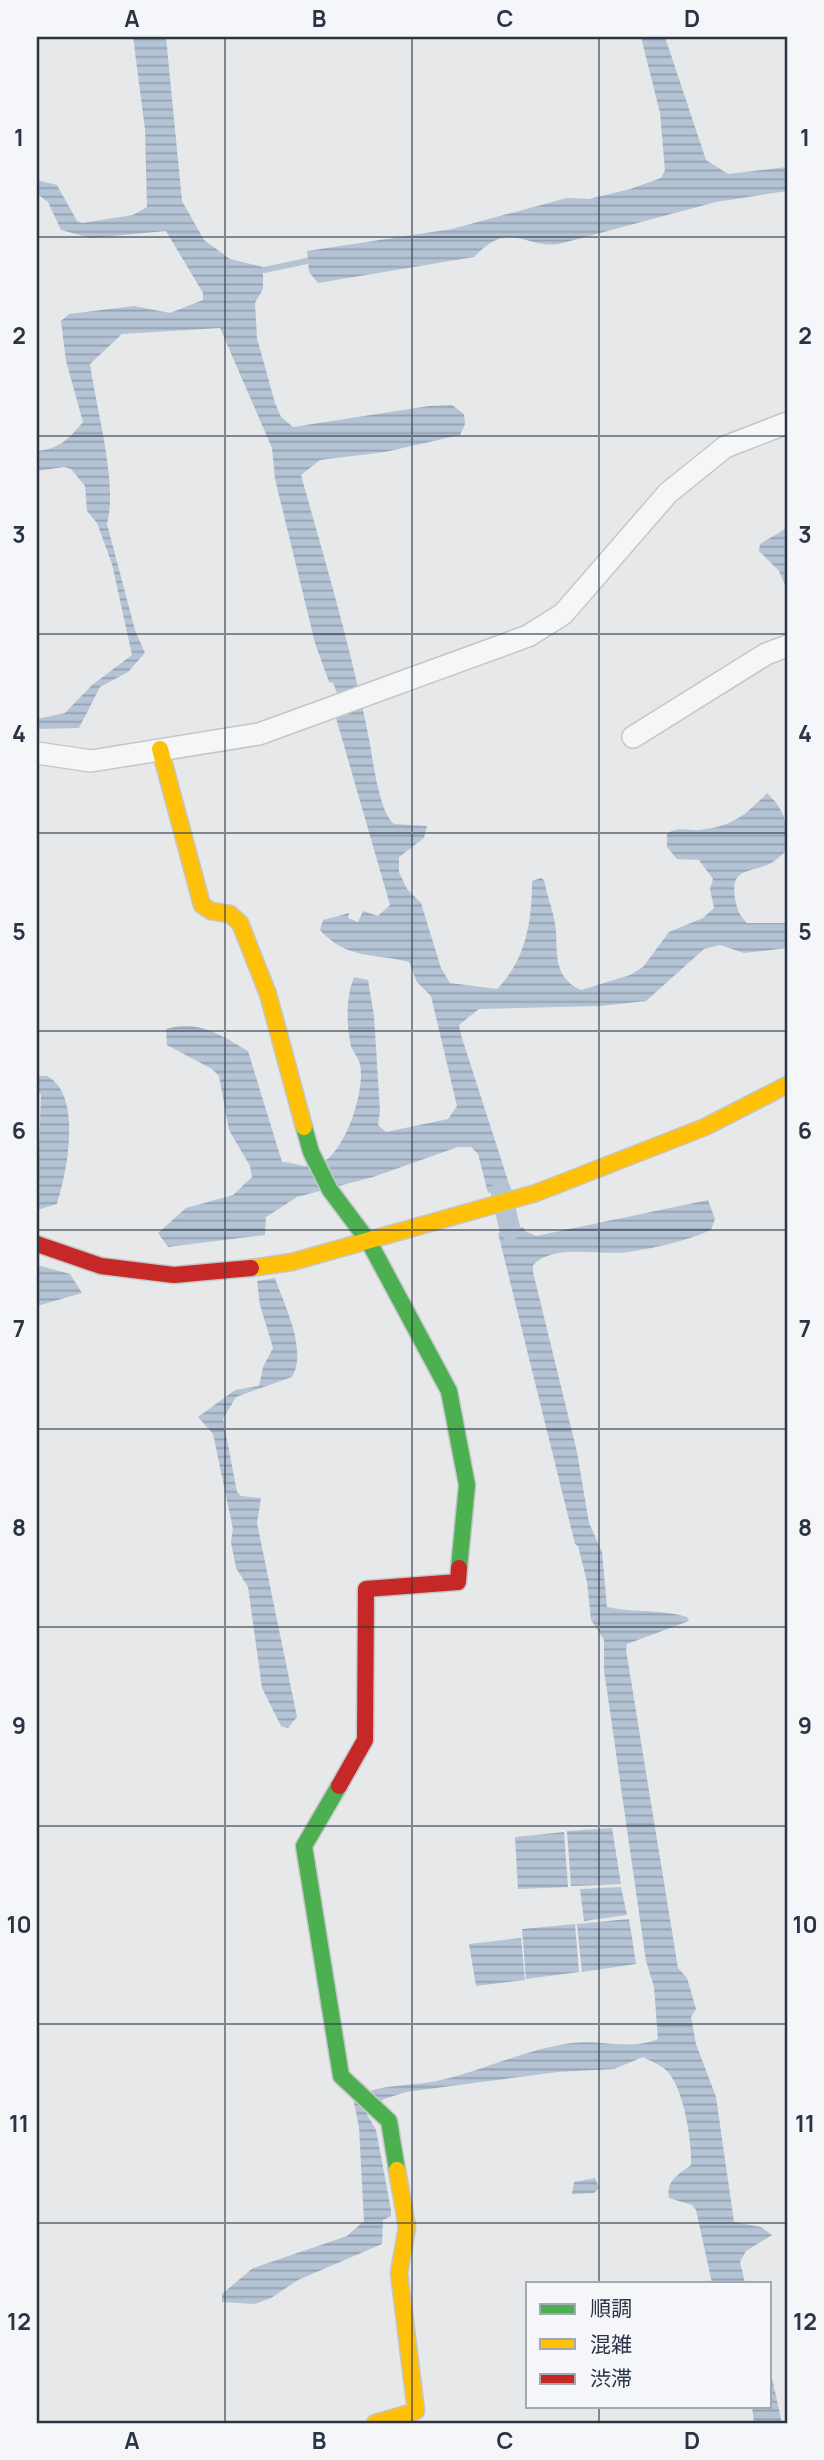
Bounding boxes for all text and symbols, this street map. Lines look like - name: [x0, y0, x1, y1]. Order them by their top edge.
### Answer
- text: A: [124, 2, 140, 34]
- text: B: [312, 2, 326, 34]
- text: C: [497, 2, 514, 34]
- text: D: [684, 2, 700, 34]
- text: 1: [14, 121, 24, 153]
- text: 1: [800, 121, 810, 153]
- text: 2: [12, 319, 26, 351]
- text: 2: [798, 319, 812, 351]
- text: 3: [12, 518, 26, 550]
- text: 3: [798, 518, 812, 550]
- text: 4: [12, 717, 26, 749]
- text: 4: [798, 717, 812, 749]
- text: 5: [12, 915, 26, 947]
- text: 5: [798, 915, 812, 947]
- text: 6: [12, 1114, 26, 1146]
- text: 6: [798, 1114, 812, 1146]
- text: 7: [13, 1312, 25, 1344]
- text: 7: [799, 1312, 811, 1344]
- text: 8: [12, 1511, 26, 1543]
- text: 8: [798, 1511, 812, 1543]
- text: 9: [12, 1709, 26, 1741]
- text: 9: [798, 1709, 812, 1741]
- text: 10: [6, 1908, 32, 1940]
- text: 10: [792, 1908, 818, 1940]
- text: 11: [9, 2107, 29, 2139]
- text: 11: [795, 2107, 815, 2139]
- legend: [526, 2282, 772, 2408]
- text: 順調: [590, 2294, 632, 2322]
- text: 12: [7, 2305, 31, 2337]
- text: 12: [793, 2305, 817, 2337]
- text: 混雑: [590, 2330, 632, 2358]
- text: 渋滞: [590, 2364, 632, 2392]
- text: A: [124, 2424, 140, 2456]
- text: B: [312, 2424, 326, 2456]
- text: C: [497, 2424, 514, 2456]
- text: D: [684, 2424, 700, 2456]

